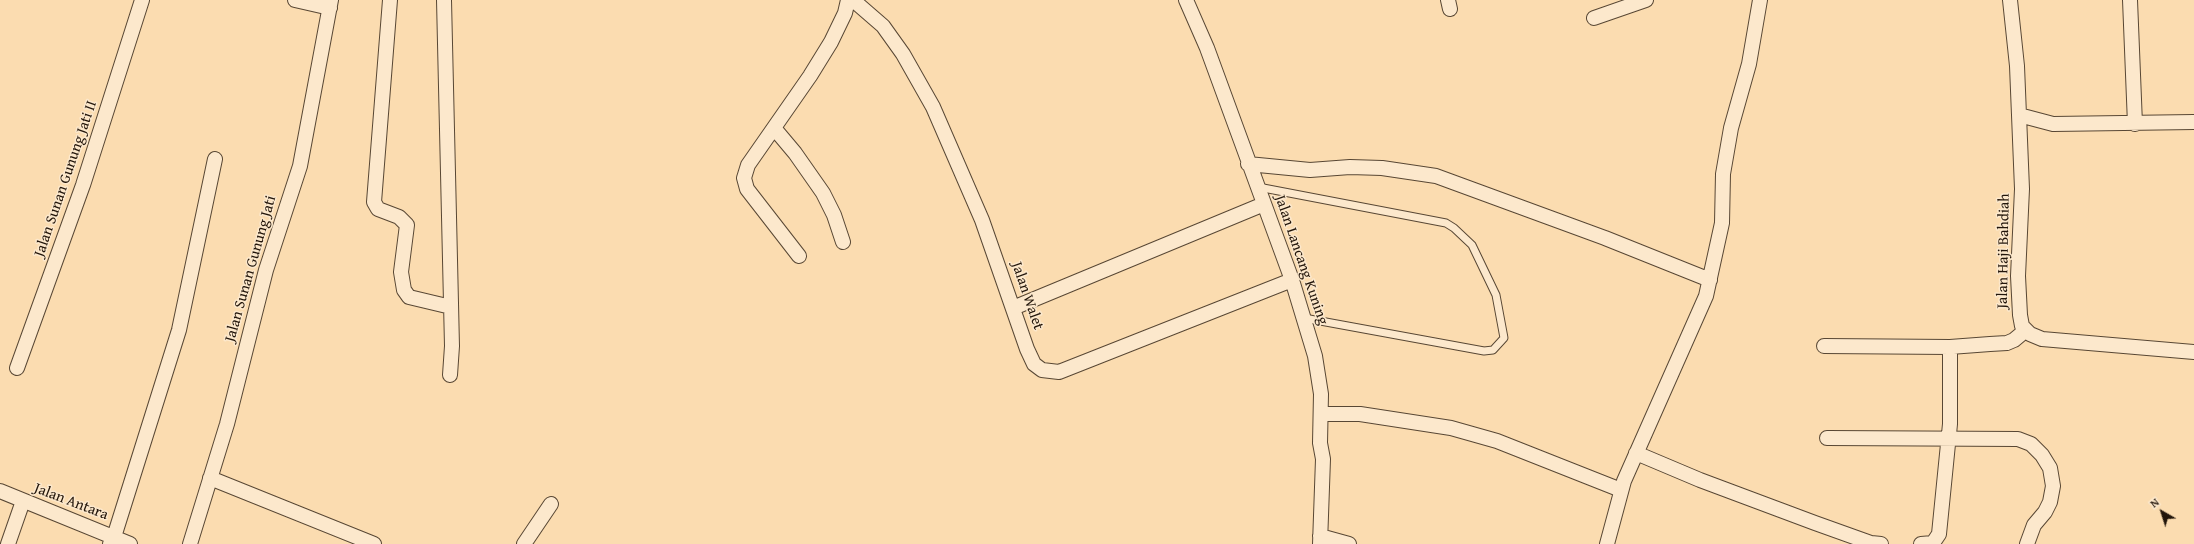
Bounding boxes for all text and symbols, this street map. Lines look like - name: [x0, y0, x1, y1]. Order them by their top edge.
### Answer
- street label: Jalan Sunan Gunung Jati II: [31, 99, 101, 259]
- street label: Jalan Lancang Kuning: [1270, 193, 1332, 327]
- street label: Jalan Haji Bahdiah: [1994, 193, 2014, 309]
- street label: Jalan Sunan Gunung Jati: [221, 194, 281, 344]
- street label: Jalan Walet: [1007, 260, 1047, 332]
- street label: Jalan Antara: [31, 480, 111, 524]
- north arrow: [2142, 492, 2182, 532]
- text: N: [2147, 494, 2162, 511]

